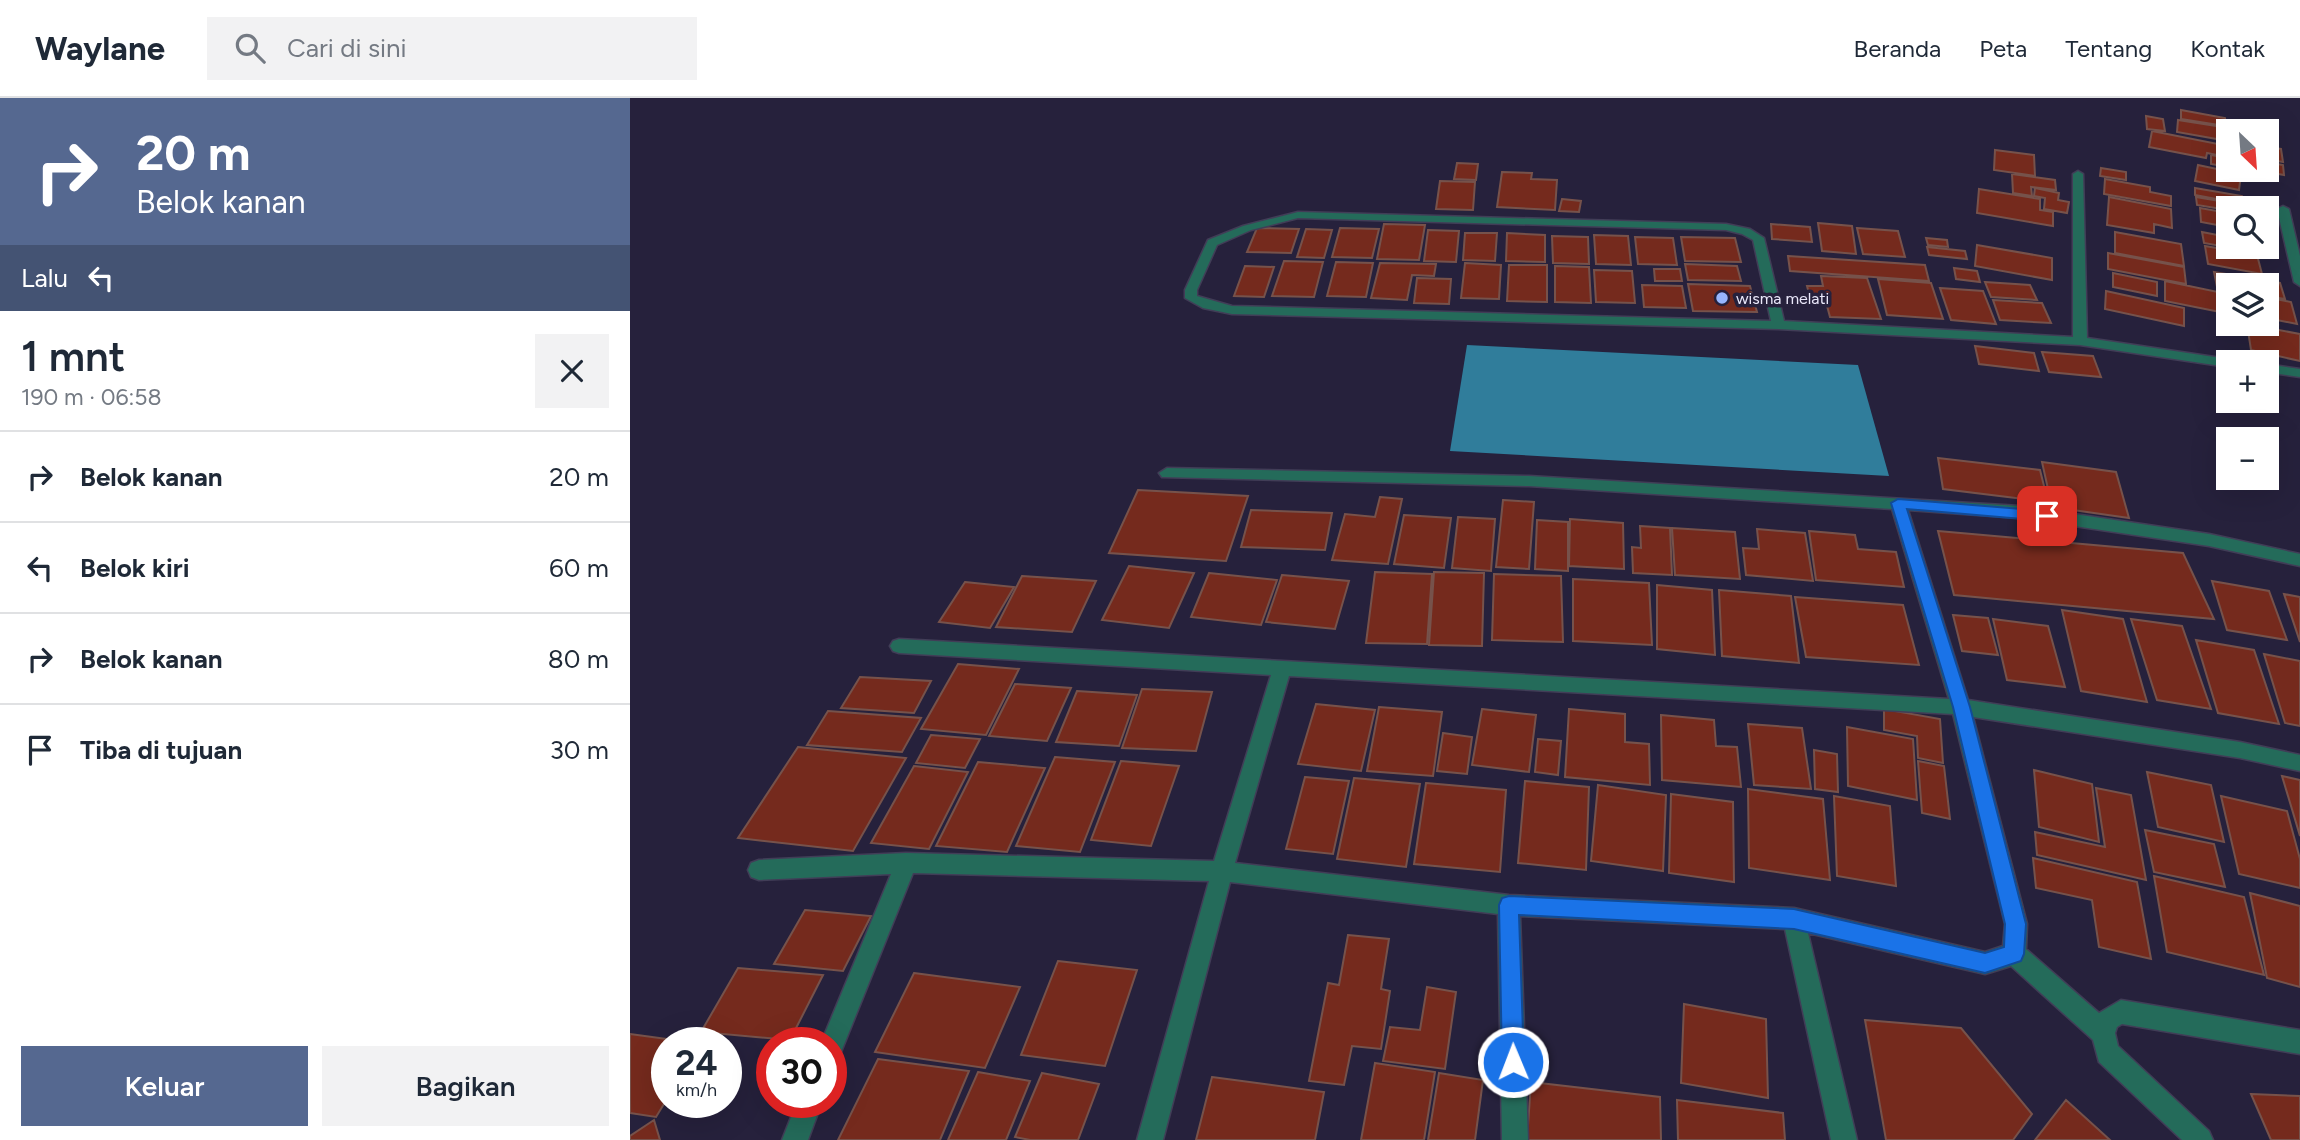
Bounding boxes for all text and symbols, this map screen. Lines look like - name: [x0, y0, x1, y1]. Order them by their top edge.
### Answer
- search box: [207, 17, 697, 80]
- text: Waylane: [35, 29, 165, 68]
- icon: search: [231, 29, 269, 67]
- text: Cari di sini: [287, 32, 407, 64]
- text: Beranda: [1854, 34, 1941, 63]
- text: Peta: [1979, 34, 2027, 63]
- text: Tentang: [2065, 34, 2152, 63]
- text: Kontak: [2190, 34, 2265, 63]
- north arrow: [2216, 119, 2278, 182]
- map controls: [2216, 119, 2279, 490]
- text: 20 m: [136, 123, 251, 182]
- icon: right: [21, 126, 112, 217]
- text: Belok kanan: [136, 183, 306, 221]
- button: search: [2216, 196, 2279, 259]
- icon: left: [82, 259, 120, 297]
- text: Lalu: [21, 262, 68, 294]
- button: layers: [2216, 273, 2279, 336]
- place label: wisma melati: [1736, 289, 1829, 308]
- marker: wisma melati: [1714, 290, 1730, 306]
- text: 1 mnt: [21, 331, 125, 382]
- button: close: [535, 334, 609, 408]
- button: +: [2216, 350, 2279, 413]
- text: 190 m · 06:58: [21, 383, 162, 411]
- button: −: [2216, 427, 2279, 490]
- icon: right: [21, 458, 59, 496]
- text: Belok kanan: [80, 461, 223, 493]
- text: 20 m: [549, 461, 609, 493]
- pin: [2017, 486, 2077, 546]
- icon: arrive: [2028, 497, 2066, 535]
- icon: left: [21, 549, 59, 587]
- text: Belok kiri: [80, 552, 189, 584]
- text: 60 m: [549, 552, 609, 584]
- icon: right: [21, 640, 59, 678]
- text: Belok kanan: [80, 643, 223, 675]
- text: 80 m: [548, 643, 609, 675]
- icon: arrive: [21, 731, 59, 769]
- text: Tiba di tujuan: [80, 734, 242, 766]
- text: 30 m: [550, 734, 609, 766]
- position arrow: [1476, 1025, 1550, 1099]
- speed limit sign: 30: [756, 1027, 847, 1118]
- text: 24: [675, 1042, 718, 1084]
- button: Keluar: [21, 1046, 308, 1126]
- button: Bagikan: [322, 1046, 609, 1126]
- text: km/h: [676, 1079, 717, 1101]

